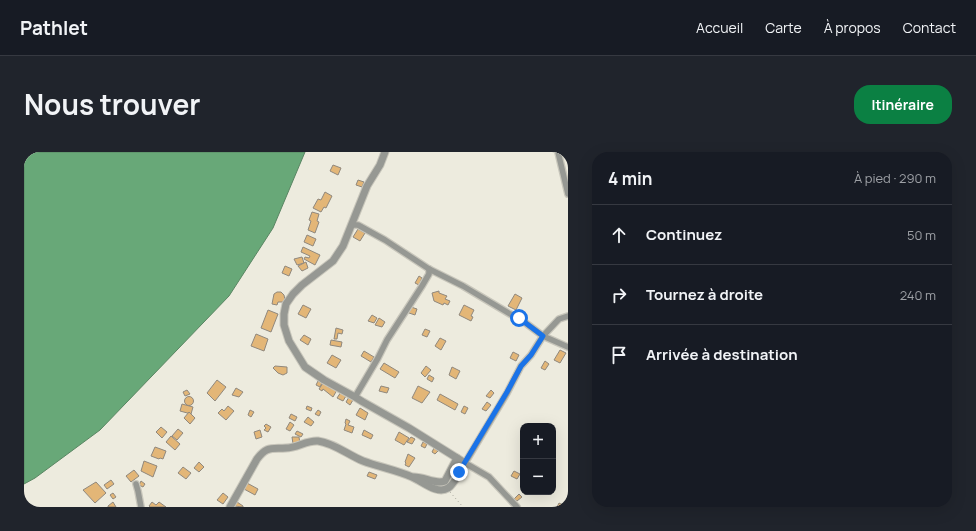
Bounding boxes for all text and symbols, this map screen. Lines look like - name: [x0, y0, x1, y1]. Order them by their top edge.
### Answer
- text: Pathlet: [20, 15, 88, 41]
- text: Accueil: [696, 18, 743, 37]
- text: Carte: [765, 18, 802, 37]
- text: À propos: [824, 18, 881, 37]
- text: Contact: [903, 18, 956, 37]
- text: Nous trouver: [24, 85, 200, 123]
- button: Itinéraire: [854, 85, 952, 124]
- text: 4 min: [608, 167, 652, 190]
- text: À pied · 290 m: [854, 169, 936, 187]
- icon: ahead: [608, 224, 630, 246]
- text: Continuez: [646, 224, 722, 245]
- text: 50 m: [907, 226, 936, 244]
- icon: right: [608, 284, 630, 306]
- text: Tournez à droite: [646, 284, 763, 305]
- text: 240 m: [900, 286, 936, 304]
- route start: [510, 309, 528, 327]
- icon: arrive: [608, 344, 630, 366]
- text: Arrivée à destination: [646, 344, 798, 365]
- map controls: [520, 423, 556, 495]
- button: +: [520, 423, 556, 459]
- button: −: [520, 459, 556, 495]
- route end: [450, 463, 468, 481]

